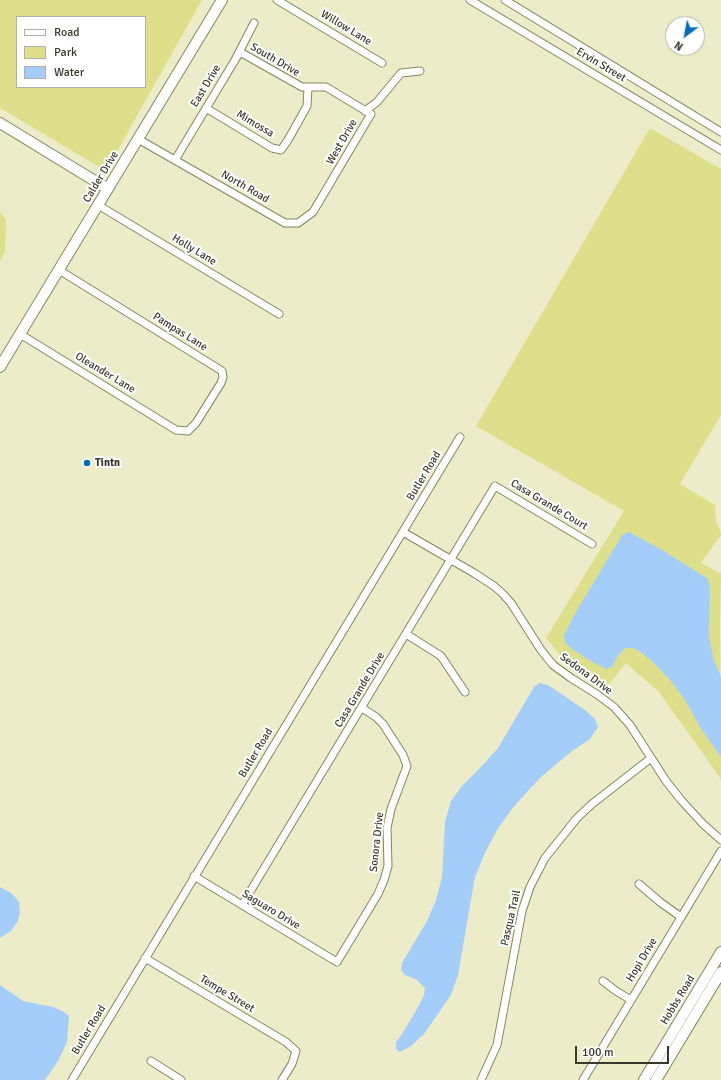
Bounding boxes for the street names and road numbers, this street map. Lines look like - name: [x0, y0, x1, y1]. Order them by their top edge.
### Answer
- street label: Willow Lane: [318, 8, 374, 48]
- street label: South Drive: [248, 41, 302, 79]
- street label: Ervin Street: [574, 45, 628, 85]
- street label: East Drive: [188, 62, 224, 110]
- street label: Mimossa: [234, 108, 276, 140]
- street label: West Drive: [324, 117, 360, 167]
- street label: Calder Drive: [80, 149, 122, 205]
- street label: North Road: [219, 168, 271, 206]
- street label: Holly Lane: [169, 232, 219, 268]
- street label: Pampas Lane: [150, 310, 210, 354]
- street label: Oleander Lane: [72, 350, 138, 396]
- street label: Butler Road: [404, 449, 444, 503]
- street label: Casa Grande Court: [508, 477, 590, 533]
- street label: Casa Grande Drive: [332, 650, 388, 730]
- street label: Sedona Drive: [557, 651, 615, 697]
- street label: Butler Road: [236, 726, 276, 780]
- street label: Sonora Drive: [367, 811, 387, 873]
- street label: Saguaro Drive: [239, 887, 303, 933]
- street label: Pasqua Trail: [498, 889, 524, 947]
- street label: Hopi Drive: [624, 936, 660, 984]
- street label: Tempe Street: [197, 973, 257, 1015]
- street label: Hobbs Road: [658, 973, 698, 1027]
- street label: Butler Road: [69, 1003, 109, 1057]

